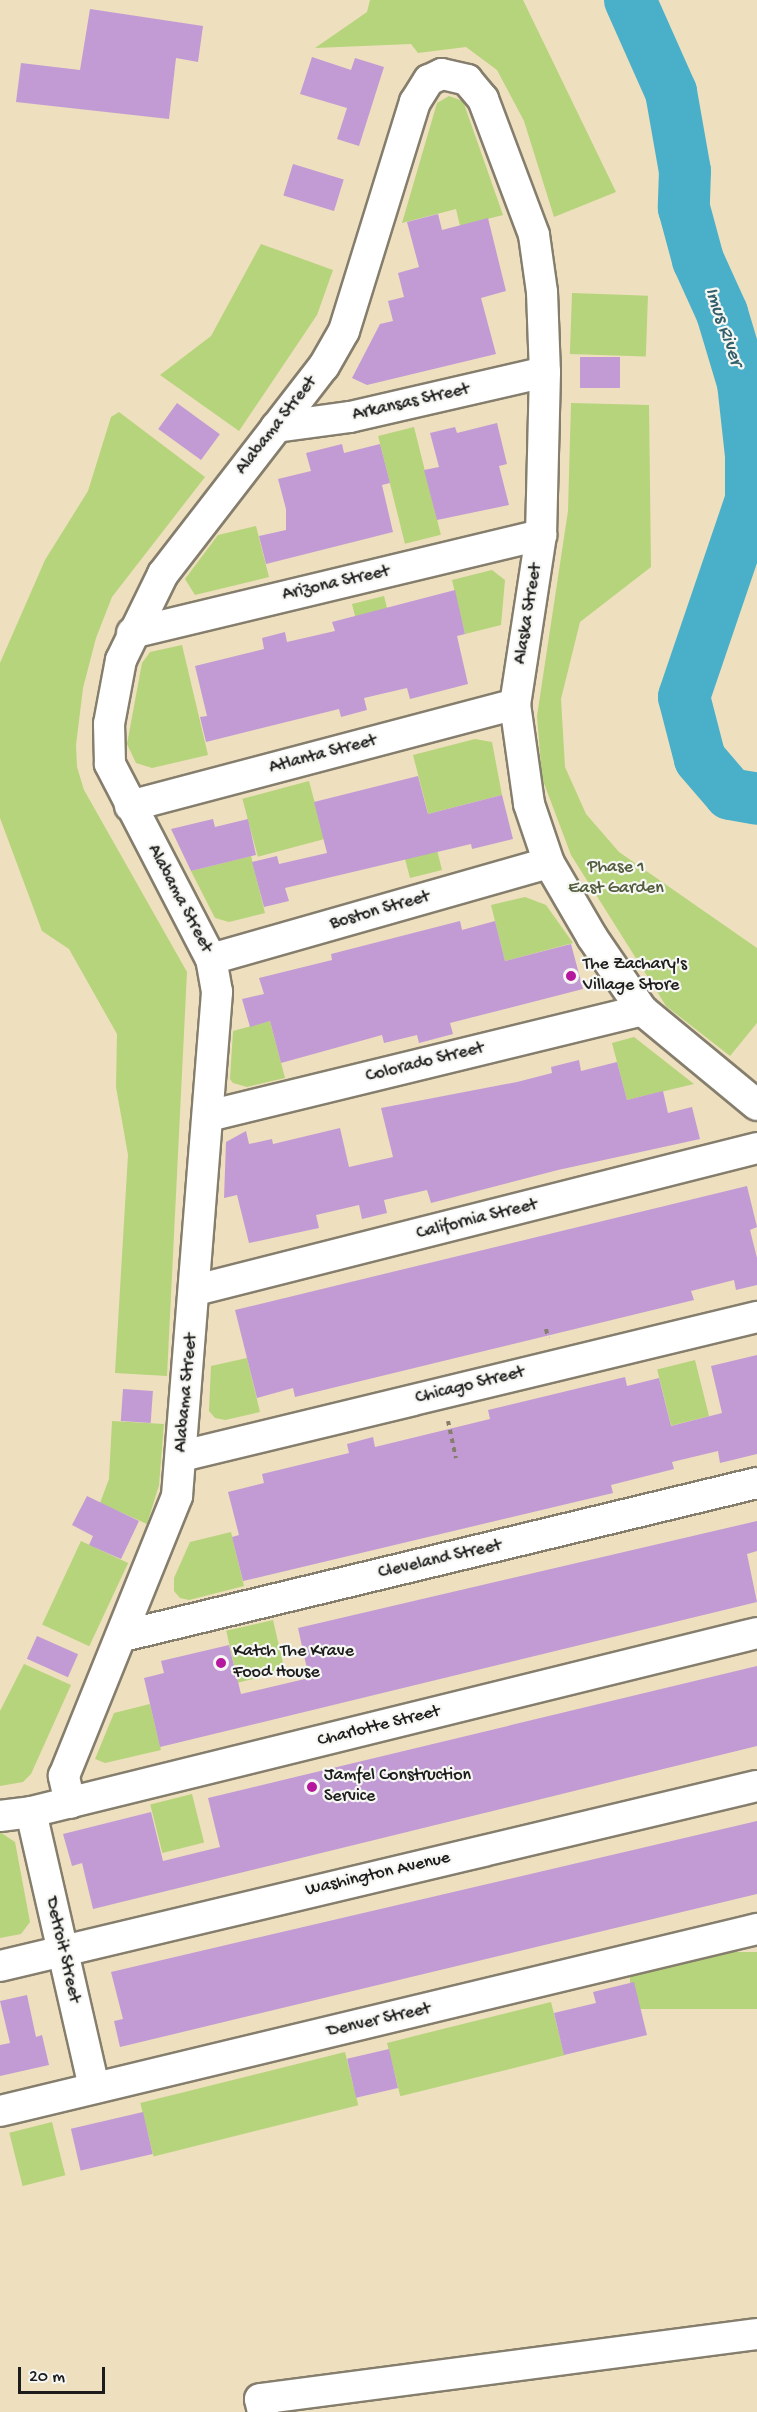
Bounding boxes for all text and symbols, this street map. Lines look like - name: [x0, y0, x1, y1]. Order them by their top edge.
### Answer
- water label: Imus River: [698, 285, 748, 369]
- street label: Alabama Street: [232, 372, 322, 480]
- street label: Arkansas Street: [351, 379, 471, 427]
- street label: Arizona Street: [280, 561, 392, 607]
- street label: Alaska Street: [510, 562, 548, 666]
- street label: Atlanta Street: [267, 730, 379, 780]
- street label: Alabama Street: [142, 841, 216, 957]
- park label: Phase 1 East Garden: [568, 858, 664, 900]
- street label: Boston Street: [328, 886, 432, 936]
- place label: The Zachary's Village Store: [583, 955, 687, 998]
- marker: The Zachary's Village Store: [564, 969, 578, 983]
- street label: Colorado Street: [364, 1038, 486, 1088]
- street label: California Street: [414, 1195, 540, 1245]
- street label: Alabama Street: [171, 1333, 203, 1453]
- street label: Chicago Street: [413, 1362, 527, 1410]
- street label: Cleveland Street: [376, 1535, 504, 1585]
- place label: Katch The Krave Food House: [233, 1642, 354, 1684]
- marker: Katch The Krave Food House: [214, 1656, 228, 1670]
- street label: Charlotte Street: [316, 1701, 442, 1753]
- place label: Jamfel Construction Service: [324, 1766, 471, 1808]
- marker: Jamfel Construction Service: [305, 1780, 319, 1794]
- street label: Washington Avenue: [304, 1848, 452, 1902]
- street label: Detroit Street: [39, 1895, 85, 2005]
- street label: Denver Street: [325, 1999, 433, 2043]
- scale bar: [21, 2355, 108, 2393]
- text: 20 m: [29, 2367, 65, 2388]

